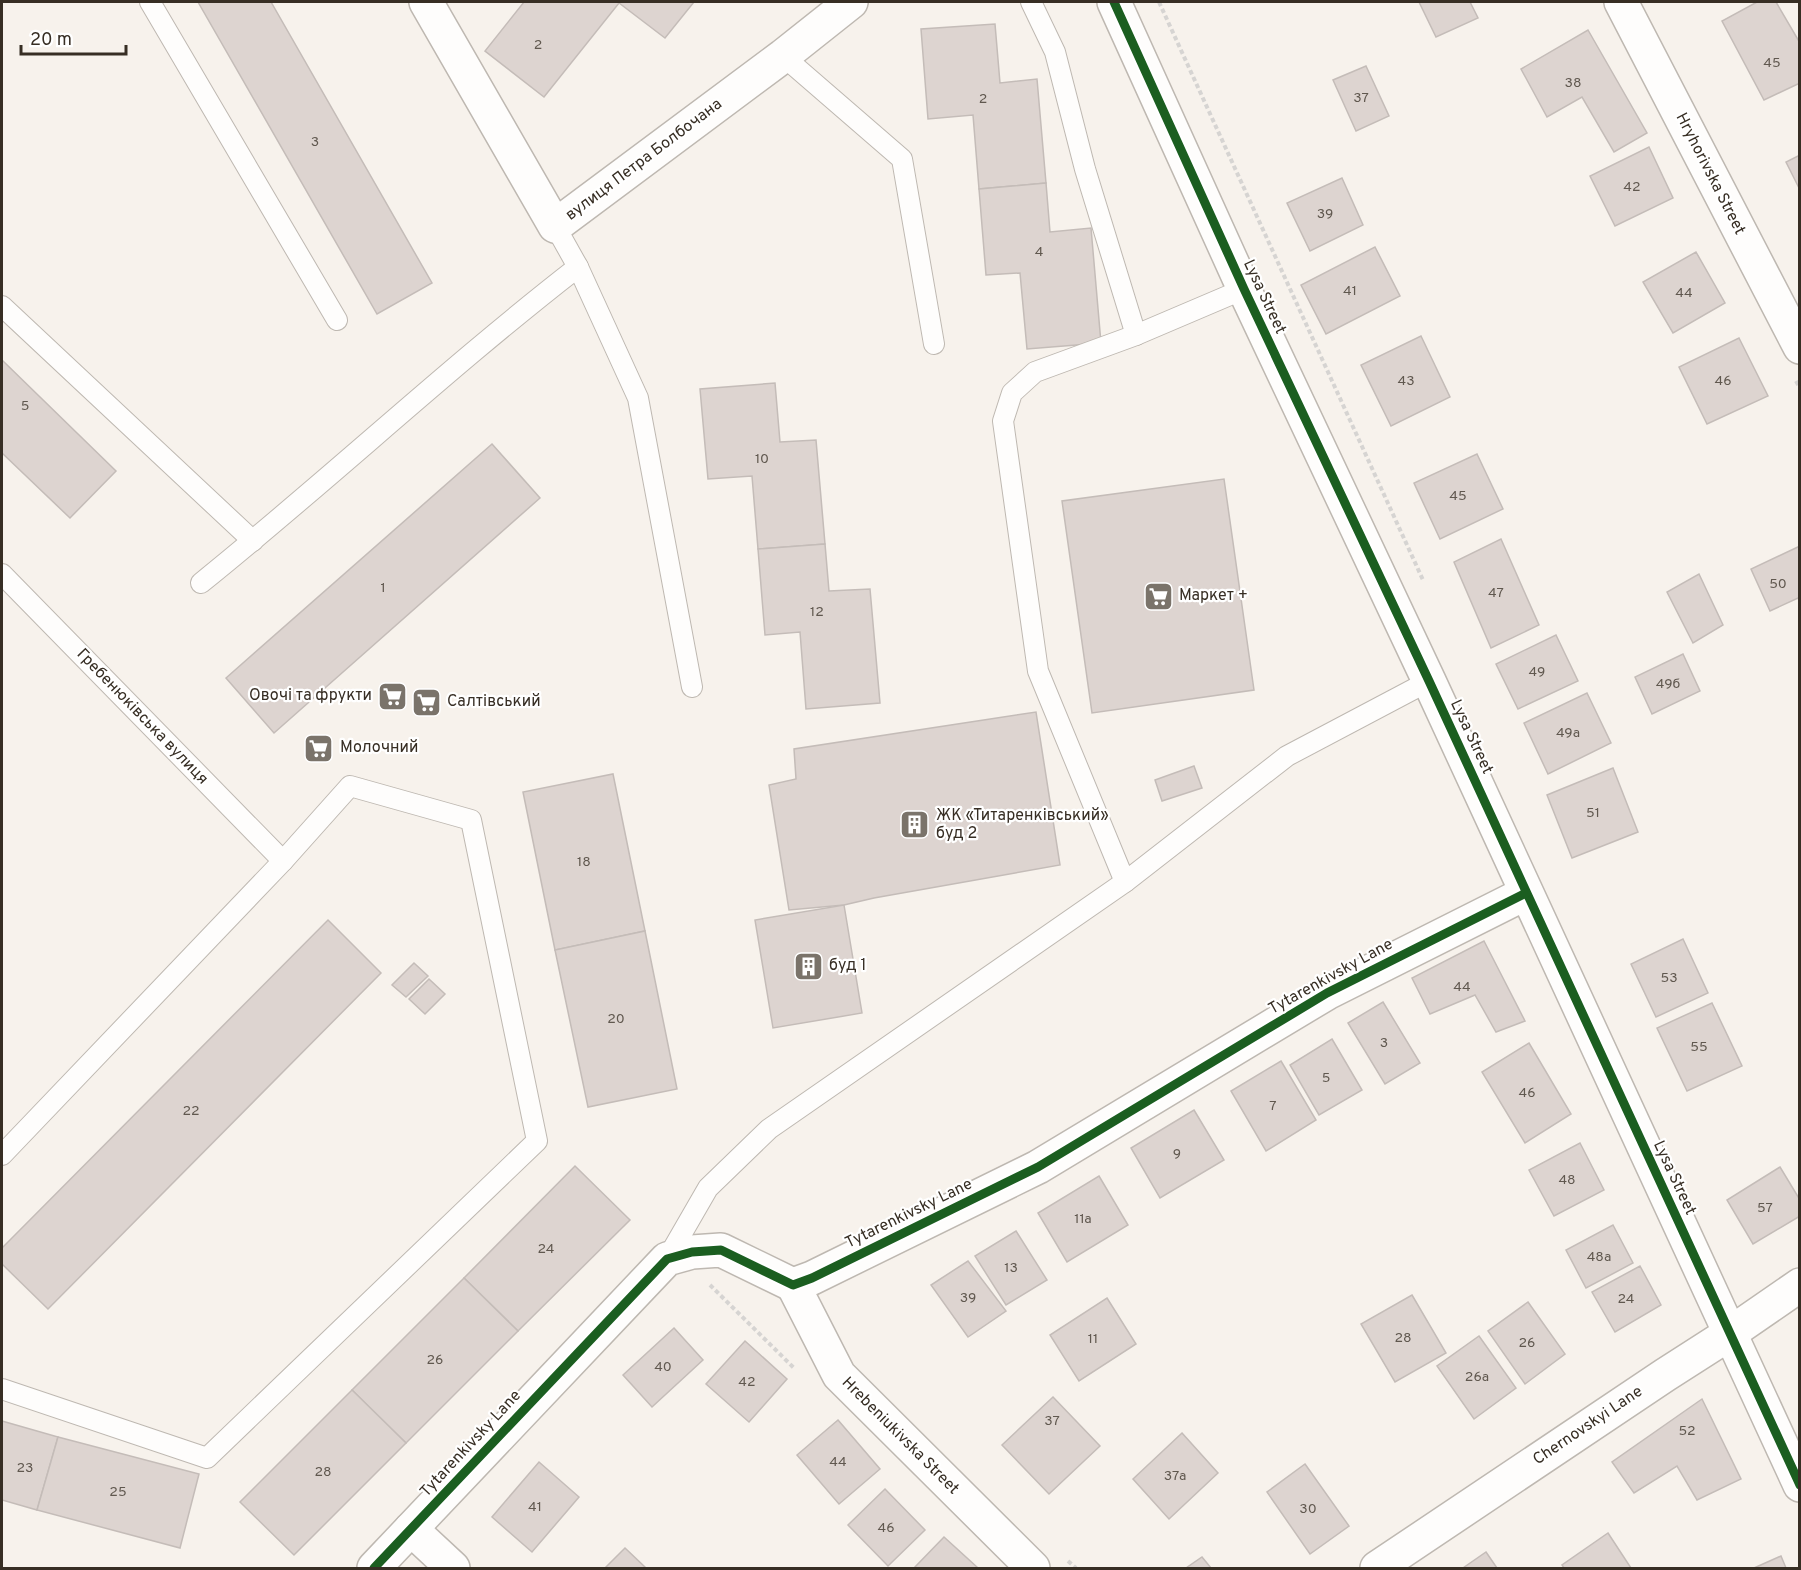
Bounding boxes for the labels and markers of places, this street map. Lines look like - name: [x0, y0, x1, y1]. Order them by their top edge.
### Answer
- supermarket icon: Маркет +: [1142, 580, 1174, 612]
- place label: Маркет +: [1179, 586, 1248, 606]
- supermarket icon: Овочі та фрукти: [377, 680, 409, 712]
- place label: Овочі та фрукти: [249, 686, 372, 706]
- supermarket icon: Салтівський: [410, 686, 442, 718]
- place label: Салтівський: [447, 692, 541, 712]
- supermarket icon: Молочний: [303, 732, 335, 764]
- place label: Молочний: [340, 738, 418, 758]
- place label: ЖК «Титаренківський» буд 2: [936, 806, 1109, 844]
- building icon: ЖК «Титаренківський» буд 2: [899, 809, 931, 841]
- building icon: буд 1: [792, 950, 824, 982]
- place label: буд 1: [829, 956, 866, 976]

